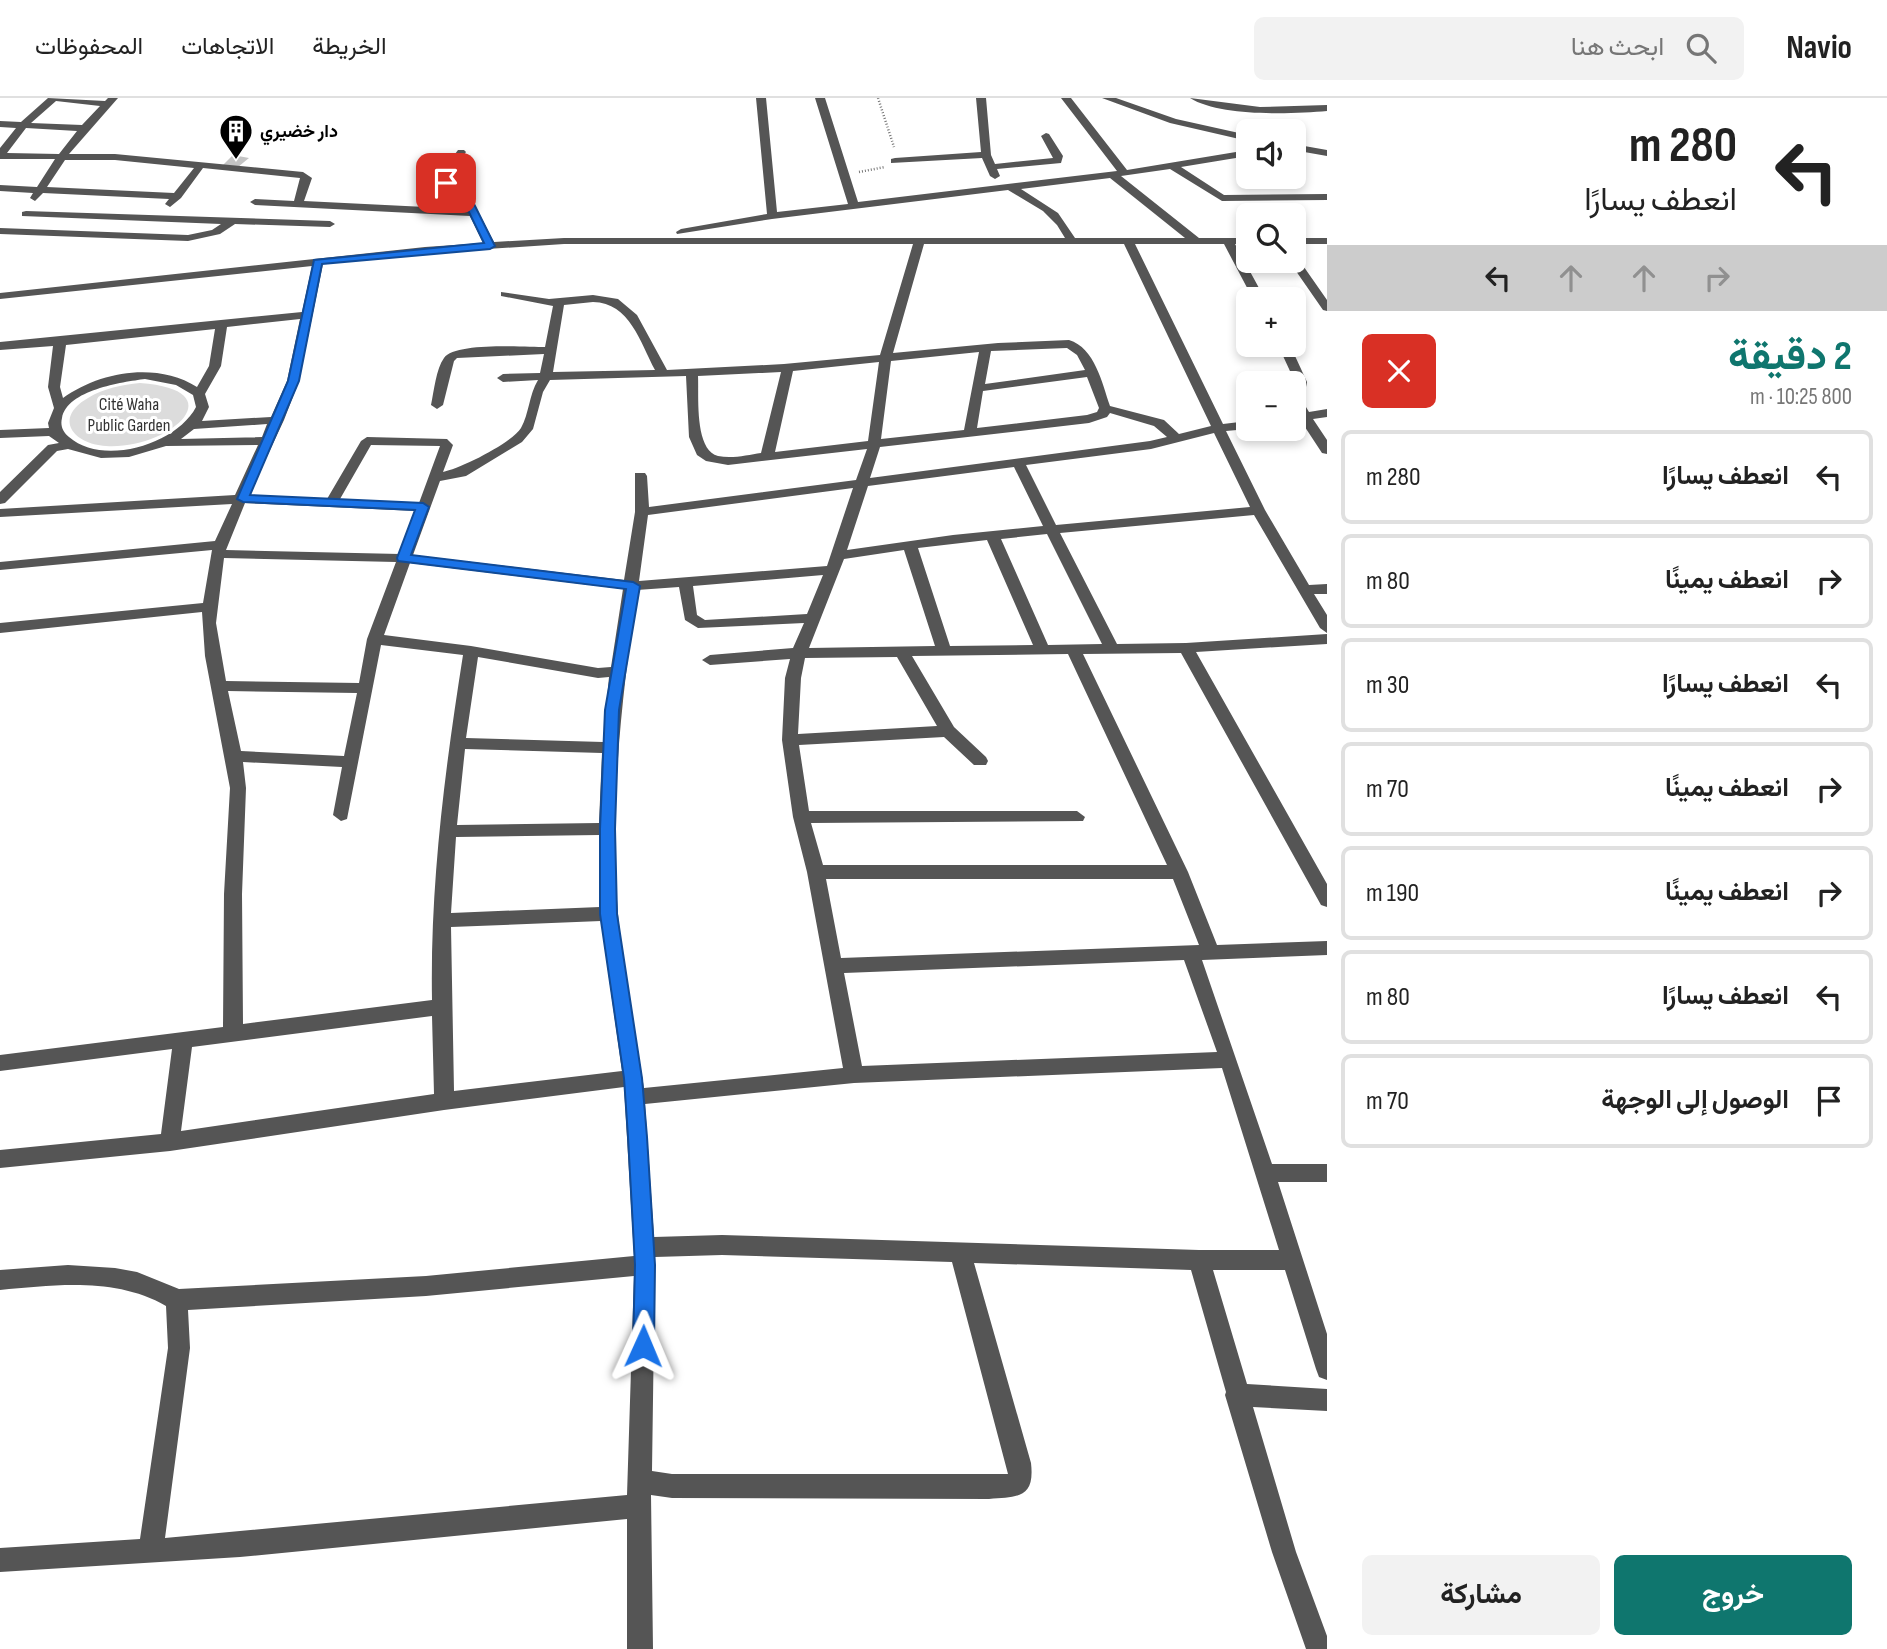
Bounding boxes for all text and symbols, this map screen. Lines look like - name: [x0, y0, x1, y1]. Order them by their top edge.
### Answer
- search box: [1254, 17, 1744, 80]
- text: Navio: [1786, 28, 1852, 68]
- icon: search: [1682, 29, 1720, 67]
- text: المحفوظات: [35, 32, 143, 61]
- text: الاتجاهات: [181, 32, 274, 61]
- text: الخريطة: [312, 32, 387, 61]
- text: ابحث هنا: [1571, 32, 1664, 63]
- building icon: دار خضيري: [217, 112, 255, 161]
- text: 280 m: [1629, 117, 1737, 176]
- map controls: [1236, 119, 1306, 441]
- button: sound: [1236, 119, 1306, 189]
- place label: دار خضيري: [260, 121, 338, 146]
- icon: left: [1761, 126, 1852, 217]
- pin: [416, 153, 476, 213]
- icon: arrive: [427, 164, 465, 202]
- text: انعطف يسارًا: [1584, 181, 1737, 220]
- button: search: [1236, 203, 1306, 273]
- icon: left: [1479, 259, 1517, 297]
- icon: ahead: [1552, 259, 1590, 297]
- icon: ahead: [1625, 259, 1663, 297]
- icon: right: [1698, 259, 1736, 297]
- button: +: [1236, 287, 1306, 357]
- text: 2 دقيقة: [1728, 331, 1852, 382]
- button: close: [1362, 334, 1436, 408]
- button: −: [1236, 371, 1306, 441]
- text: 800 m · 10:25: [1750, 383, 1852, 411]
- park label: Cité Waha Public Garden: [88, 394, 170, 436]
- icon: left: [1810, 458, 1848, 496]
- text: انعطف يسارًا: [1662, 461, 1789, 492]
- text: 280 m: [1366, 462, 1421, 493]
- icon: right: [1810, 562, 1848, 600]
- text: انعطف يمينًا: [1665, 565, 1789, 596]
- text: 80 m: [1366, 566, 1410, 597]
- icon: left: [1810, 666, 1848, 704]
- text: انعطف يسارًا: [1662, 669, 1789, 700]
- text: 30 m: [1366, 670, 1409, 701]
- icon: right: [1810, 770, 1848, 808]
- text: انعطف يمينًا: [1665, 773, 1789, 804]
- text: 70 m: [1366, 774, 1409, 805]
- icon: right: [1810, 874, 1848, 912]
- text: انعطف يمينًا: [1665, 877, 1789, 908]
- text: 190 m: [1366, 878, 1419, 909]
- icon: left: [1810, 978, 1848, 1016]
- text: انعطف يسارًا: [1662, 981, 1789, 1012]
- text: 80 m: [1366, 982, 1410, 1013]
- icon: arrive: [1810, 1082, 1848, 1120]
- text: الوصول إلى الوجهة: [1601, 1085, 1789, 1116]
- text: 70 m: [1366, 1086, 1409, 1117]
- position arrow: [606, 1309, 680, 1383]
- button: مشاركة: [1362, 1555, 1600, 1635]
- button: خروج: [1614, 1555, 1852, 1635]

